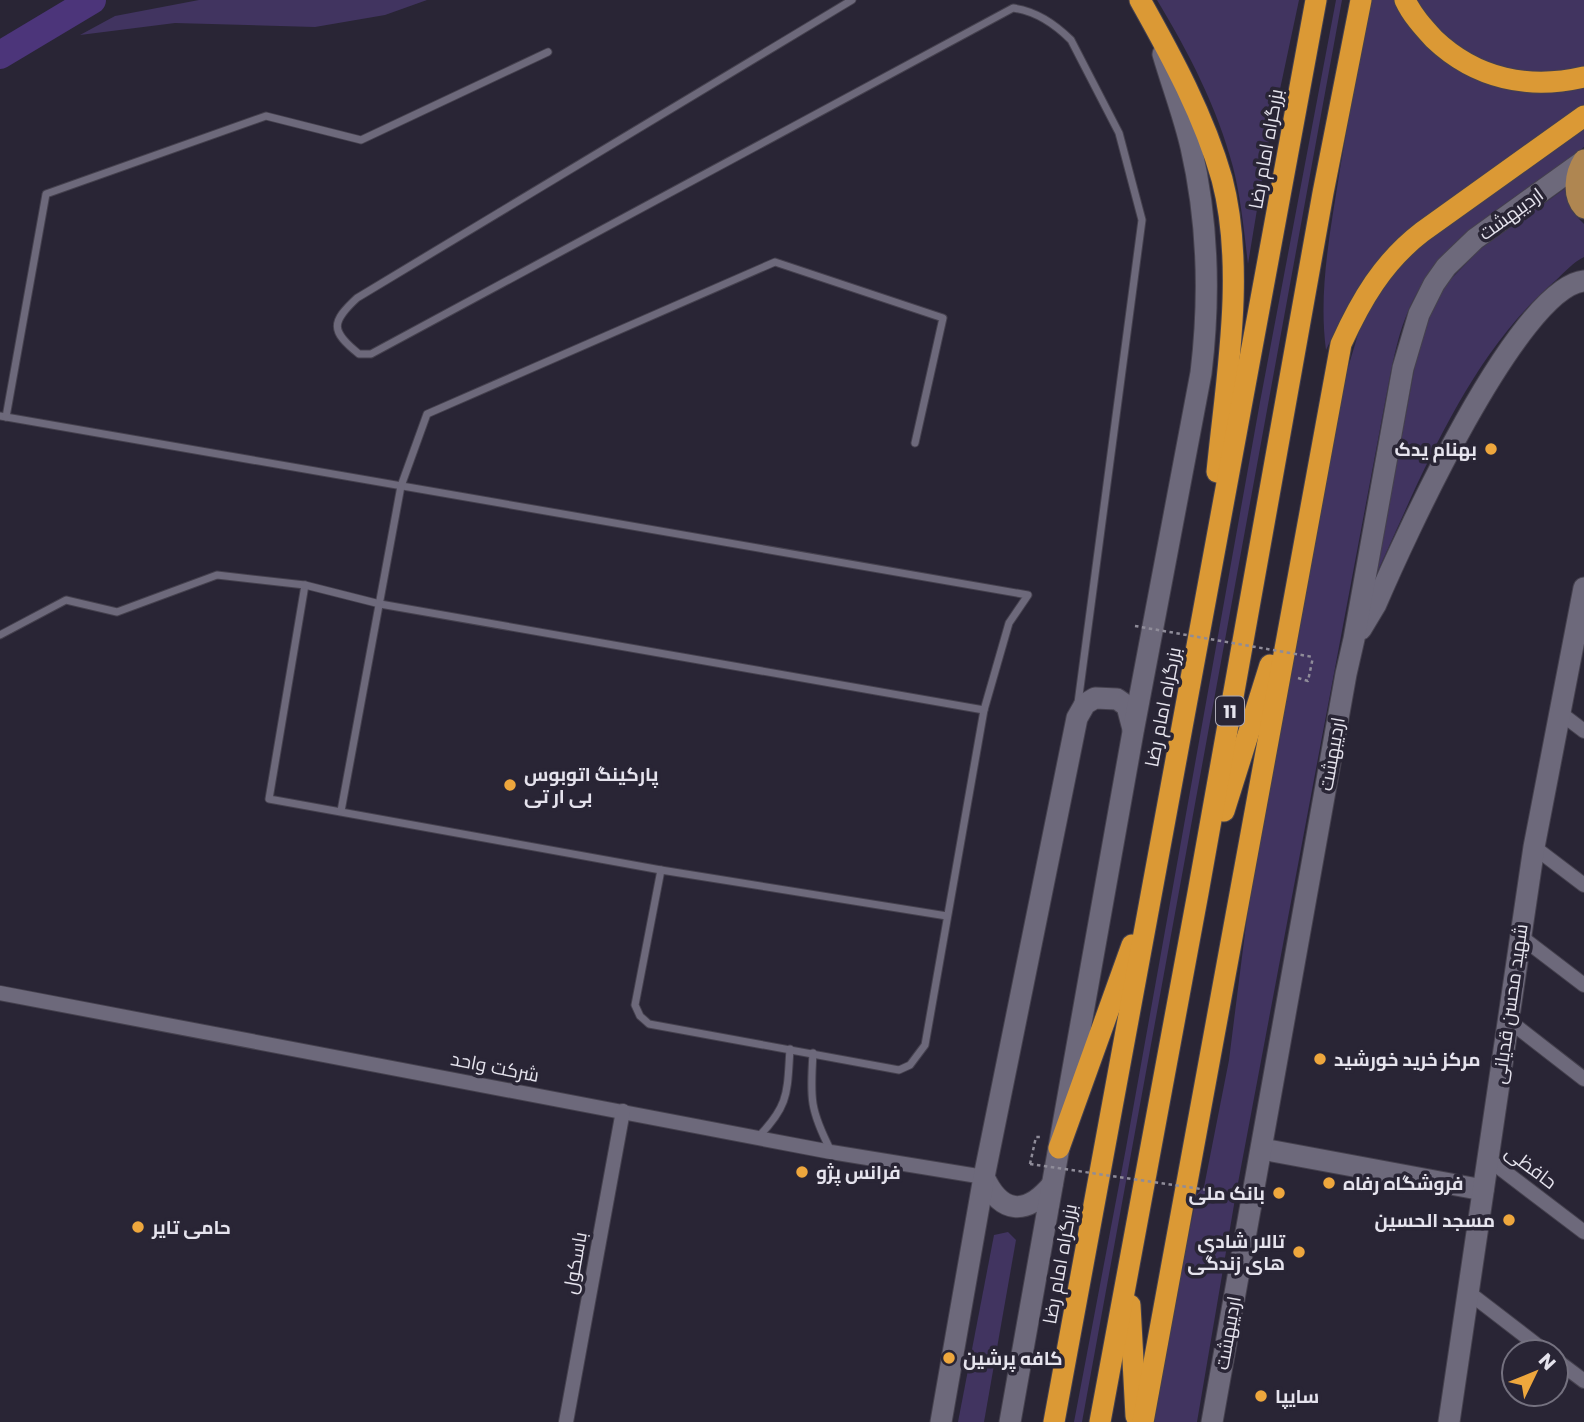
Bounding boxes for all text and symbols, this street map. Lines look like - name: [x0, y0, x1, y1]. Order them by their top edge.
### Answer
- street label: بزرگراه امام رضا: [1242, 87, 1290, 211]
- street label: اردیبهشت: [1473, 181, 1549, 247]
- place label: بهنام یدک: [1395, 436, 1477, 463]
- marker: بهنام یدک: [1483, 441, 1499, 457]
- street label: بزرگراه امام رضا: [1138, 645, 1188, 769]
- road number: 11: [1216, 696, 1244, 726]
- street label: اردیبهشت: [1312, 715, 1352, 793]
- place label: پارکینگ اتوبوس بی ار تی: [524, 761, 658, 810]
- marker: پارکینگ اتوبوس بی ار تی: [502, 777, 518, 793]
- street label: شهید محسن قدیانی: [1485, 922, 1535, 1086]
- street label: شرکت واحد: [448, 1045, 542, 1089]
- place label: مرکز خرید خورشید: [1334, 1046, 1481, 1073]
- marker: مرکز خرید خورشید: [1312, 1051, 1328, 1067]
- street label: حافظی: [1499, 1139, 1563, 1195]
- place label: فرانس پژو: [816, 1159, 901, 1186]
- marker: فرانس پژو: [794, 1164, 810, 1180]
- place label: فروشگاه رفاه: [1343, 1170, 1463, 1197]
- marker: فروشگاه رفاه: [1321, 1175, 1337, 1191]
- place label: بانک ملی: [1189, 1180, 1265, 1207]
- marker: بانک ملی: [1271, 1185, 1287, 1201]
- street label: بزرگراه امام رضا: [1036, 1202, 1084, 1326]
- place label: مسجد الحسین: [1374, 1207, 1495, 1234]
- marker: مسجد الحسین: [1501, 1212, 1517, 1228]
- place label: حامی تایر: [151, 1214, 231, 1241]
- marker: حامی تایر: [130, 1219, 146, 1235]
- place label: تالار شادی های زندگی: [1187, 1228, 1286, 1277]
- street label: باسکول: [556, 1230, 594, 1296]
- marker: تالار شادی های زندگی: [1291, 1244, 1307, 1260]
- street label: اردیبهشت: [1208, 1294, 1248, 1372]
- north arrow: [1500, 1338, 1570, 1408]
- place label: کافه پرشین: [963, 1345, 1063, 1372]
- text: N: [1532, 1347, 1562, 1376]
- marker: کافه پرشین: [941, 1350, 957, 1366]
- place label: سایپا: [1275, 1383, 1319, 1410]
- marker: سایپا: [1253, 1388, 1269, 1404]

